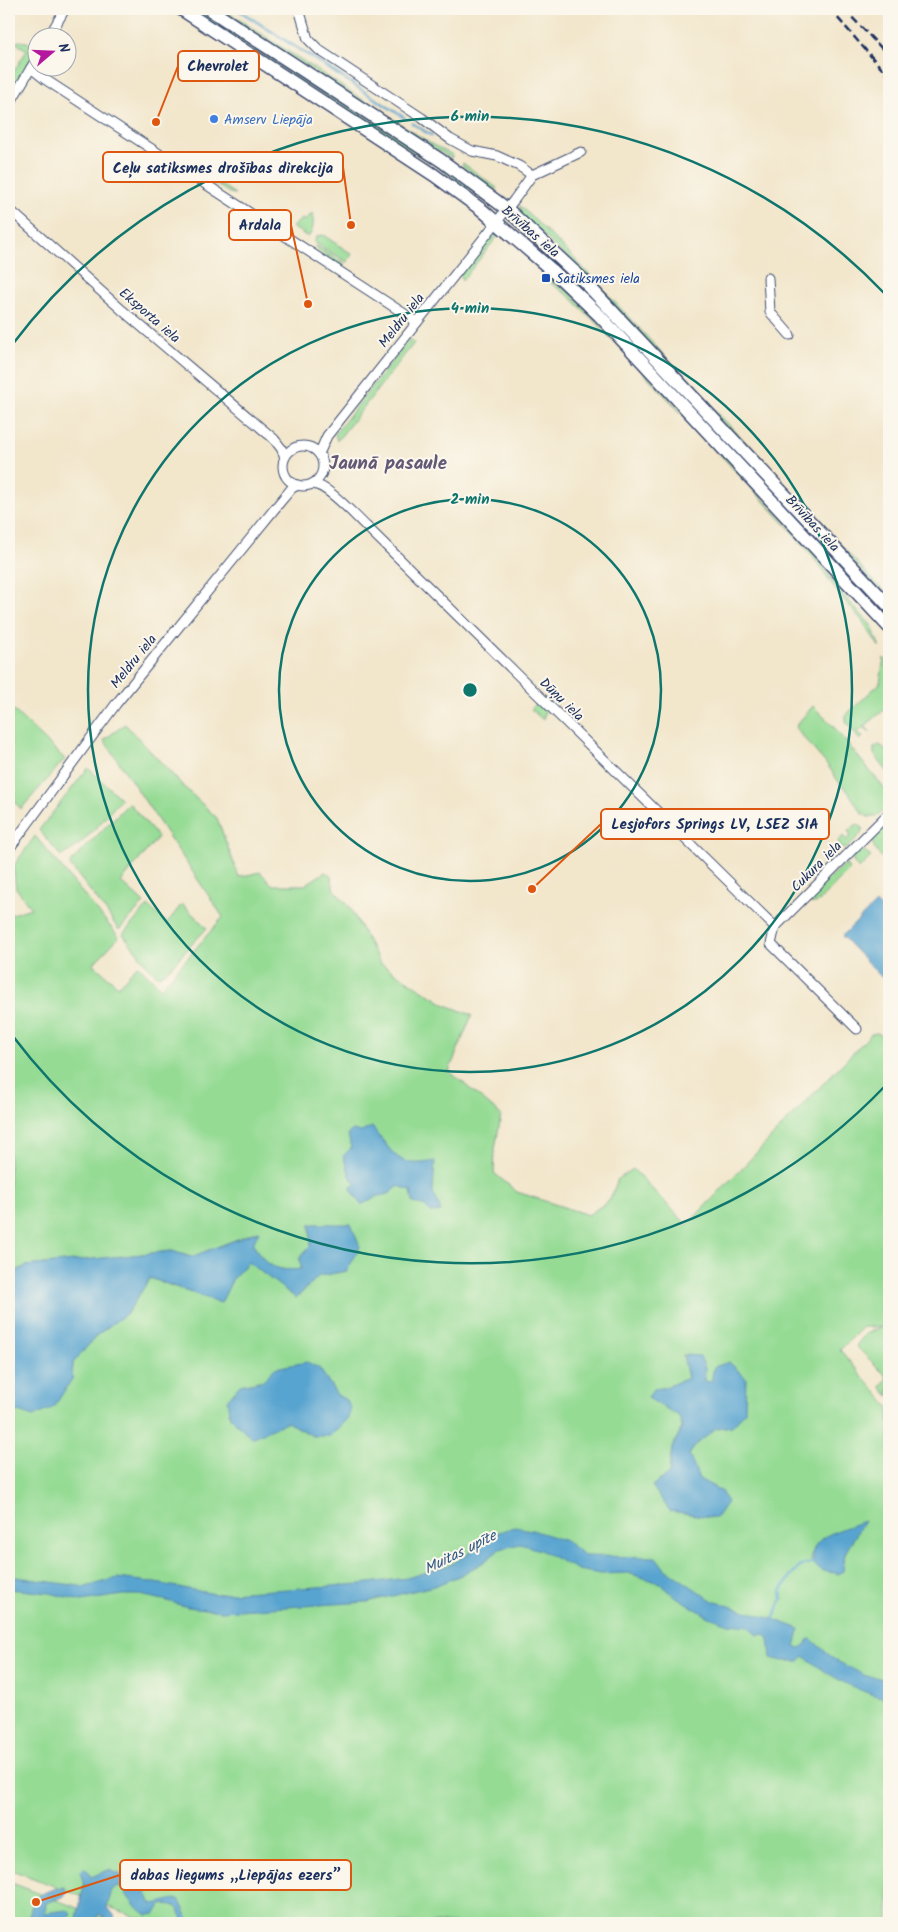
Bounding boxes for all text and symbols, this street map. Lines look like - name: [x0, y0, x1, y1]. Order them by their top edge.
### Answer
- north arrow: [28, 28, 78, 78]
- text: N: [52, 40, 75, 56]
- callout: Chevrolet: [178, 51, 259, 81]
- text: Chevrolet: [187, 55, 249, 79]
- text: 6 min: [451, 105, 489, 129]
- place label: Amserv Liepāja: [224, 109, 313, 131]
- marker: Amserv Liepāja: [208, 113, 220, 125]
- callout: Ceļu satiksmes drošības direkcija: [103, 152, 343, 182]
- text: Ceļu satiksmes drošības direkcija: [113, 157, 334, 181]
- street label: Brīvības iela: [496, 200, 564, 263]
- callout: Ardala: [229, 210, 291, 240]
- text: Ardala: [239, 214, 281, 238]
- place label: Satiksmes iela: [556, 268, 640, 290]
- marker: Satiksmes iela: [540, 272, 552, 284]
- street label: Eksporta iela: [114, 283, 185, 349]
- street label: Meldru iela: [373, 288, 430, 353]
- text: 4 min: [451, 297, 489, 321]
- district label: Jaunā pasaule: [329, 449, 447, 479]
- text: 2 min: [450, 488, 490, 512]
- street label: Brīvības iela: [780, 490, 845, 557]
- street label: Meldru iela: [105, 630, 163, 694]
- street label: Dūņu iela: [534, 673, 589, 727]
- centre of rings: [461, 681, 479, 699]
- callout: Lesjofors Springs LV, LSEZ SIA: [601, 809, 829, 839]
- text: Lesjofors Springs LV, LSEZ SIA: [611, 813, 819, 837]
- street label: Cukura iela: [786, 836, 847, 897]
- water label: Muitas upīte: [420, 1524, 502, 1581]
- callout: dabas liegums „Liepājas ezers”: [120, 1860, 351, 1890]
- text: dabas liegums „Liepājas ezers”: [131, 1864, 341, 1888]

